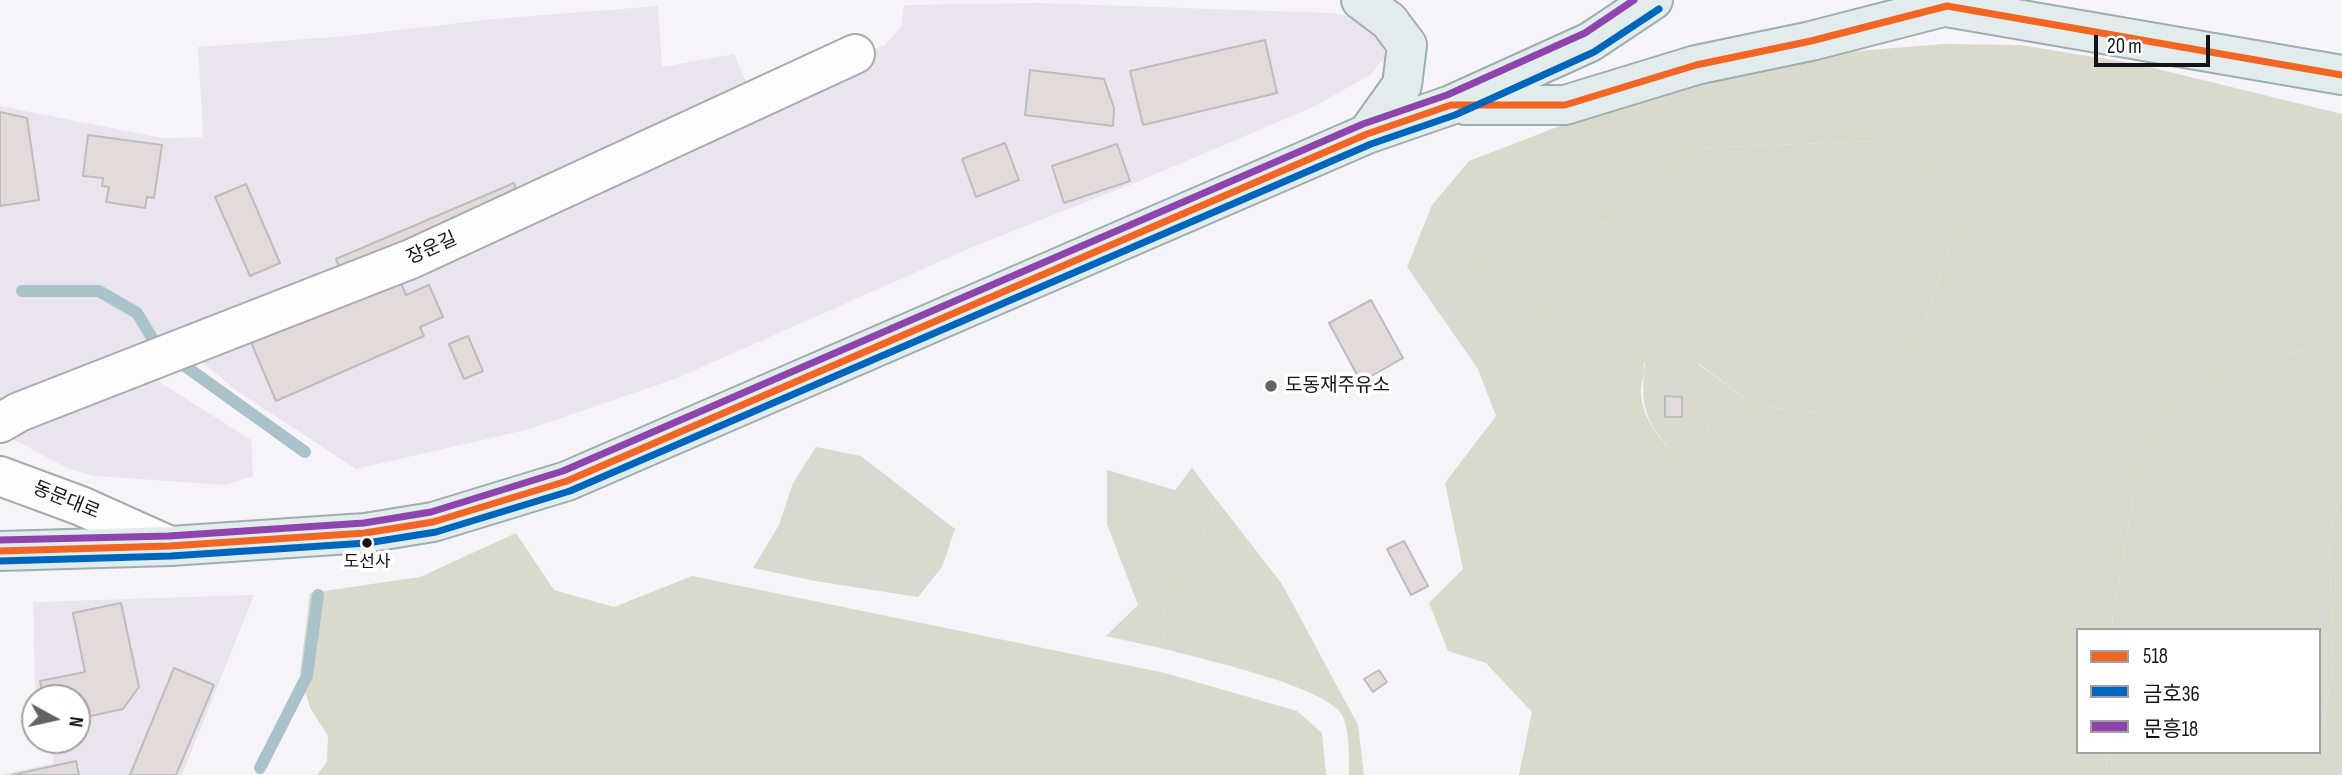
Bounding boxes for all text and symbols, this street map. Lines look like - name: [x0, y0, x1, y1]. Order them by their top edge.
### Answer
- scale bar: [2097, 21, 2212, 65]
- text: 20 m: [2107, 34, 2142, 59]
- street label: 장운길: [403, 228, 461, 270]
- place label: 도동재주유소: [1285, 375, 1390, 397]
- marker: 도동재주유소: [1263, 378, 1279, 394]
- street label: 동문대로: [29, 477, 103, 525]
- marker: 도선사: [360, 536, 374, 550]
- place label: 도선사: [344, 553, 390, 573]
- legend: [2076, 628, 2321, 754]
- text: 518: [2143, 644, 2168, 669]
- text: 금호36: [2143, 682, 2200, 707]
- north arrow: [21, 684, 91, 754]
- text: N: [63, 715, 87, 728]
- text: 문흥18: [2143, 717, 2198, 742]

